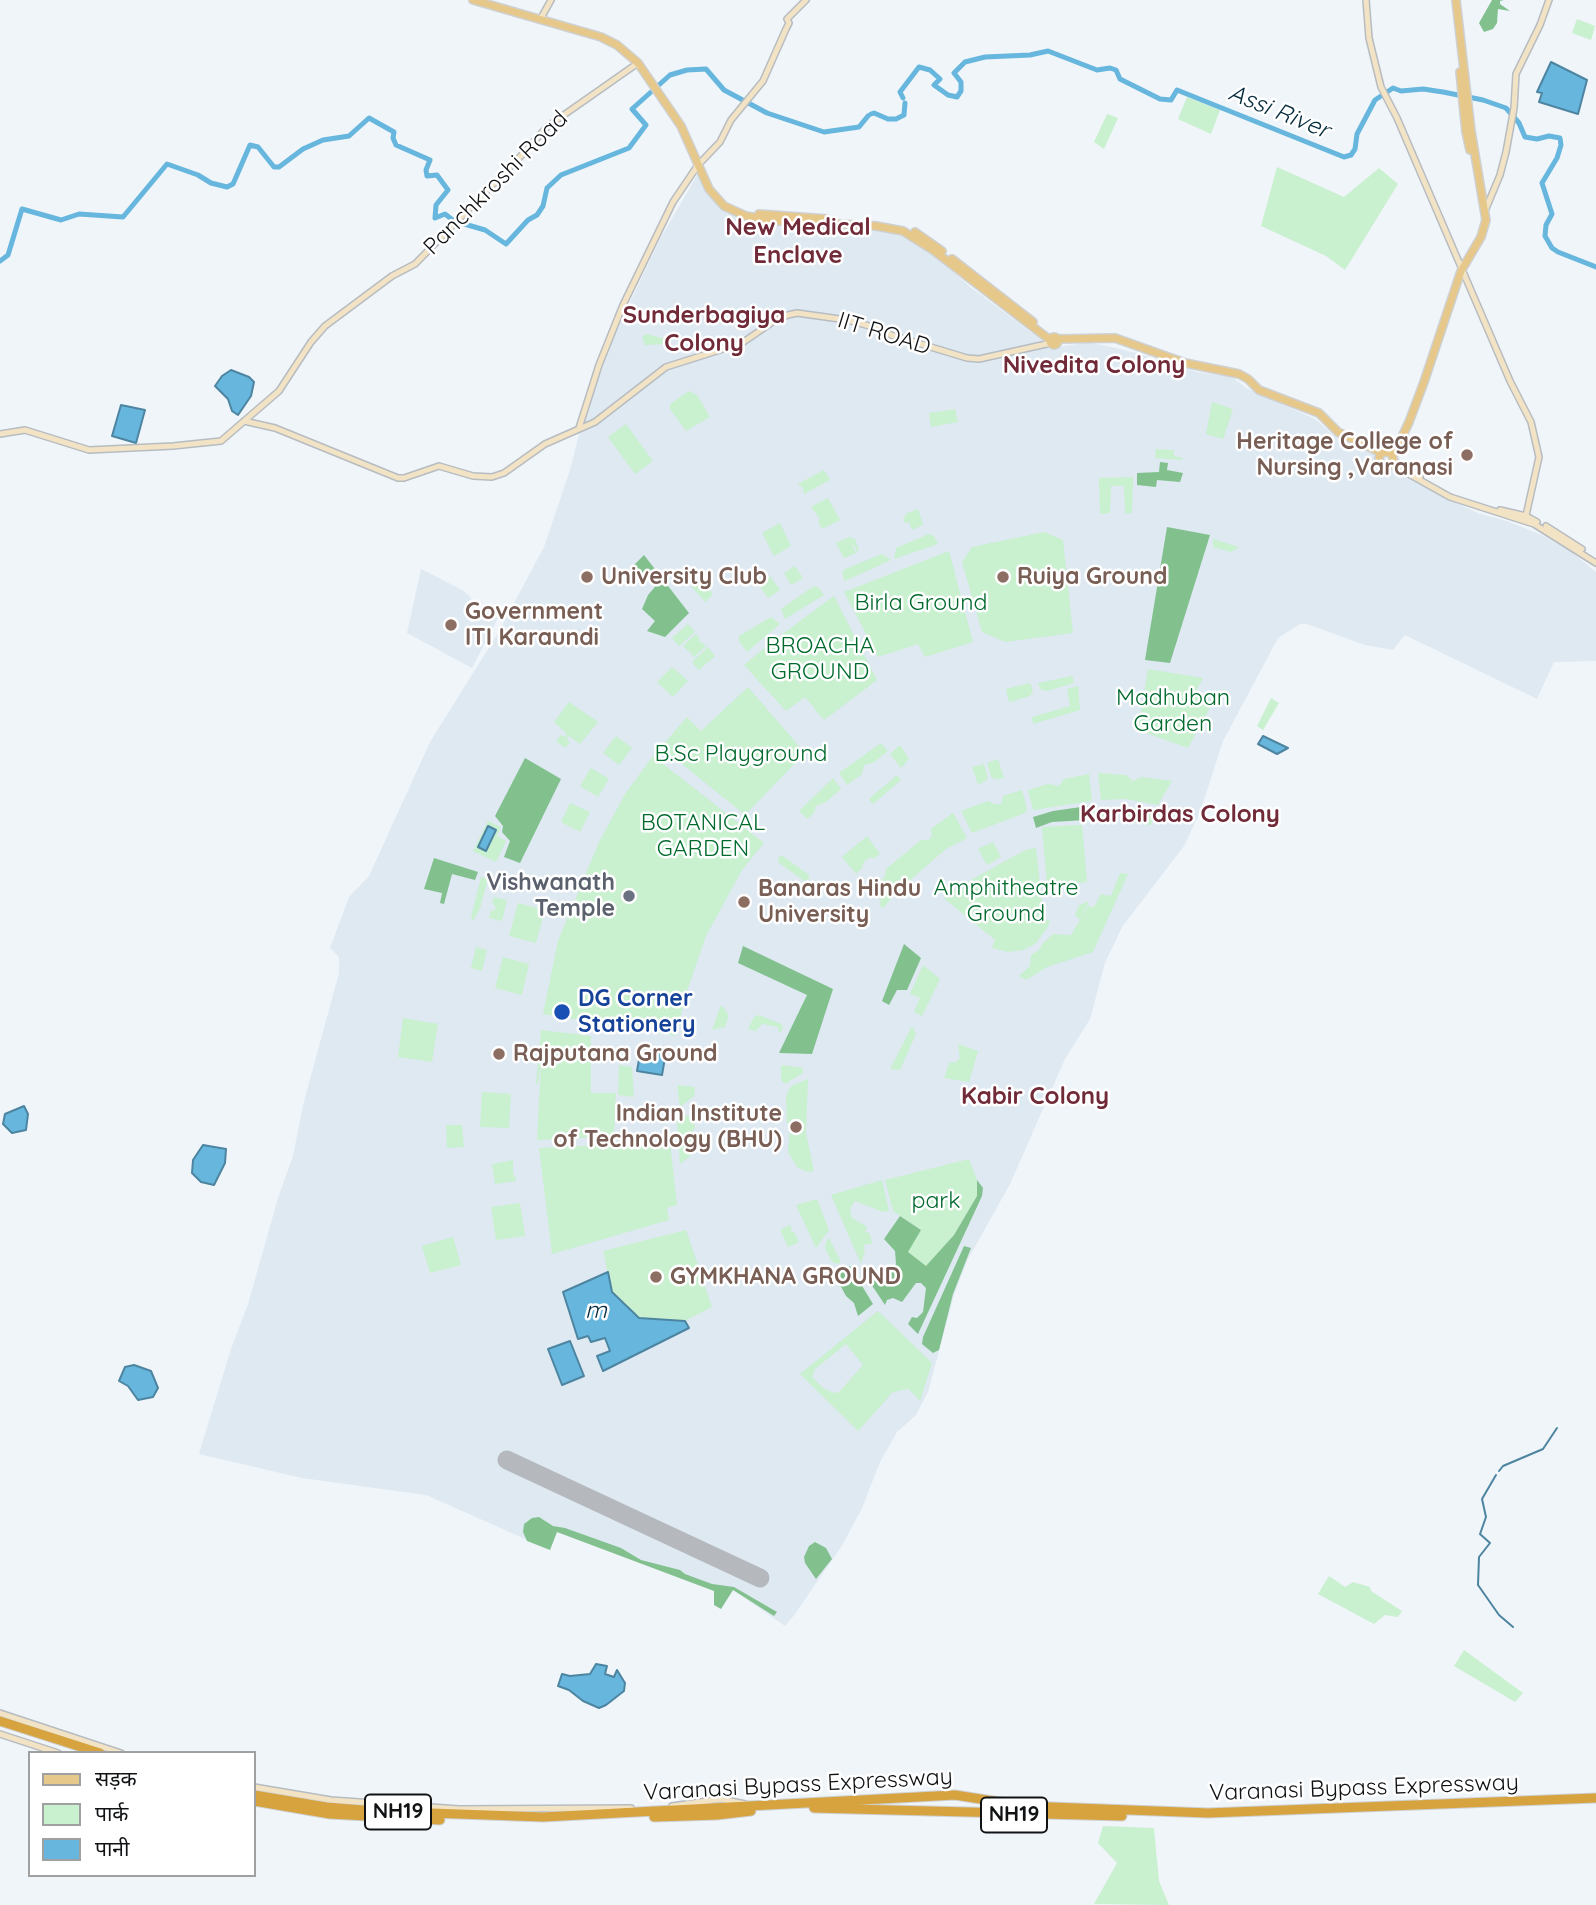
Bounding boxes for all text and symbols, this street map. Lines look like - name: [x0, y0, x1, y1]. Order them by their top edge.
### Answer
- water label: Assi River: [1224, 79, 1334, 145]
- street label: Panchkroshi Road: [418, 105, 574, 261]
- district label: New Medical Enclave: [725, 214, 871, 270]
- district label: Sunderbagiya Colony: [623, 302, 785, 358]
- street label: IIT ROAD: [834, 307, 934, 361]
- district label: Nivedita Colony: [1003, 352, 1185, 380]
- place label: Heritage College of Nursing ,Varanasi: [1236, 428, 1453, 482]
- marker: Heritage College of Nursing ,Varanasi: [1459, 447, 1475, 463]
- place label: University Club: [601, 563, 767, 591]
- place label: Ruiya Ground: [1017, 563, 1167, 591]
- marker: University Club: [579, 569, 595, 585]
- marker: Ruiya Ground: [995, 569, 1011, 585]
- park label: Birla Ground: [855, 589, 987, 617]
- place label: Government ITI Karaundi: [465, 598, 603, 652]
- marker: Government ITI Karaundi: [443, 617, 459, 633]
- park label: BROACHA GROUND: [766, 632, 874, 686]
- park label: Madhuban Garden: [1116, 684, 1230, 738]
- park label: B.Sc Playground: [655, 740, 827, 768]
- district label: Karbirdas Colony: [1080, 801, 1280, 829]
- park label: BOTANICAL GARDEN: [641, 809, 765, 863]
- place label: Vishwanath Temple: [486, 869, 615, 923]
- park label: Amphitheatre Ground: [934, 874, 1078, 928]
- place label: Banaras Hindu University: [758, 875, 921, 929]
- marker: Vishwanath Temple: [621, 888, 637, 904]
- marker: Banaras Hindu University: [736, 894, 752, 910]
- place label: DG Corner Stationery: [578, 985, 696, 1039]
- marker: DG Corner Stationery: [552, 1002, 572, 1022]
- place label: Rajputana Ground: [513, 1040, 718, 1068]
- marker: Rajputana Ground: [491, 1046, 507, 1062]
- district label: Kabir Colony: [961, 1083, 1109, 1111]
- place label: Indian Institute of Technology (BHU): [553, 1100, 782, 1154]
- marker: Indian Institute of Technology (BHU): [788, 1119, 804, 1135]
- park label: park: [911, 1187, 961, 1215]
- place label: GYMKHANA GROUND: [670, 1263, 901, 1291]
- marker: GYMKHANA GROUND: [648, 1269, 664, 1285]
- water label: m: [585, 1297, 607, 1325]
- legend: [28, 1751, 256, 1877]
- street label: Varanasi Bypass Expressway: [643, 1763, 953, 1807]
- text: सड़क: [95, 1765, 137, 1791]
- street label: Varanasi Bypass Expressway: [1209, 1769, 1519, 1807]
- road number: NH19: [365, 1794, 431, 1829]
- road number: NH19: [981, 1798, 1047, 1832]
- text: पार्क: [95, 1800, 129, 1826]
- text: पानी: [95, 1835, 129, 1861]

